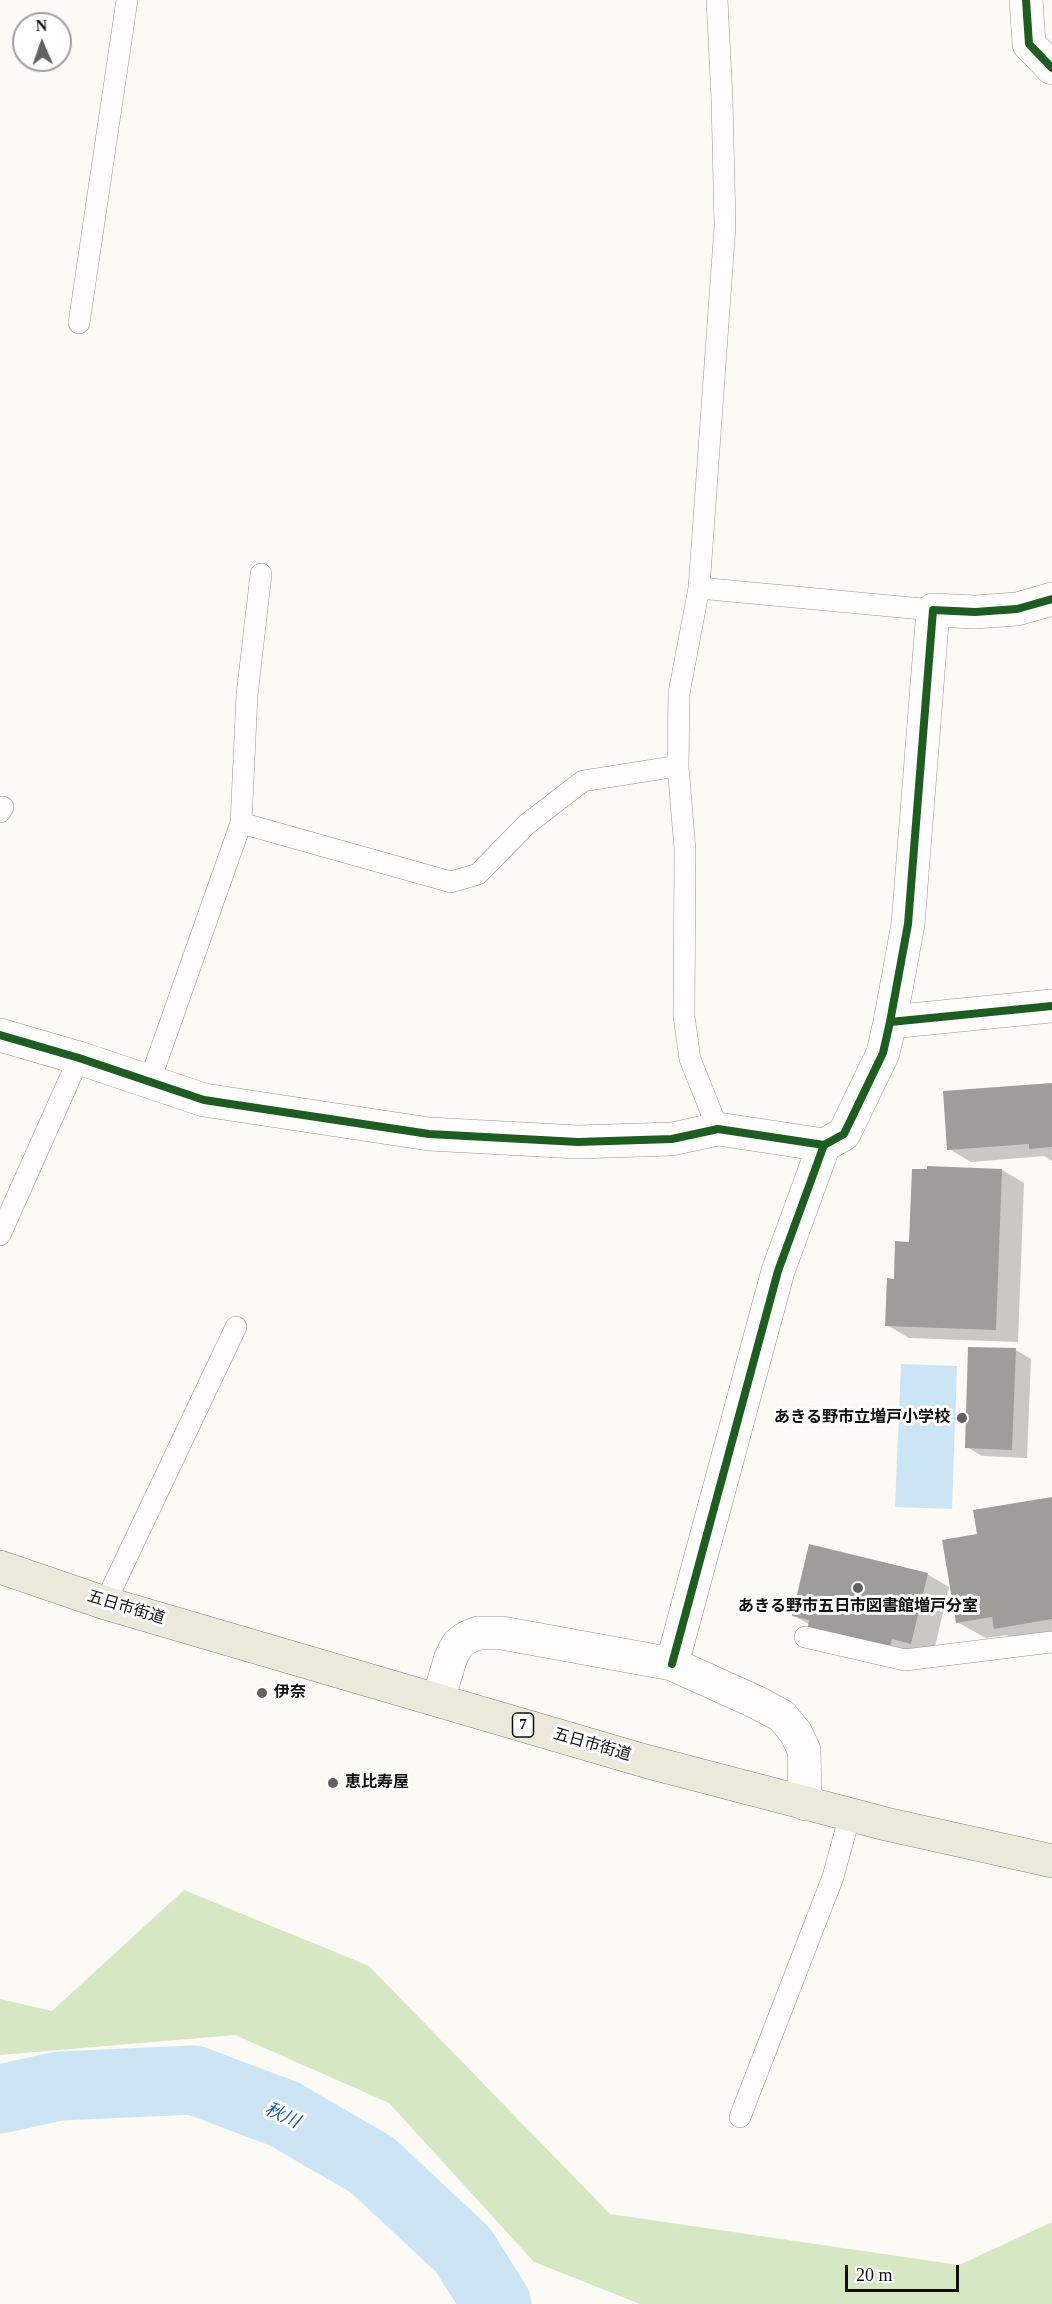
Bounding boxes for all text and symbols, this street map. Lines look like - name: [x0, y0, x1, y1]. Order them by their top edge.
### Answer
- north arrow: [12, 12, 72, 72]
- text: N: [35, 17, 47, 34]
- place label: あきる野市立増戸小学校: [774, 1408, 950, 1428]
- marker: あきる野市立増戸小学校: [955, 1411, 969, 1425]
- marker: あきる野市五日市図書館増戸分室: [851, 1581, 865, 1595]
- street label: 五日市街道: [85, 1587, 167, 1629]
- place label: あきる野市五日市図書館増戸分室: [738, 1597, 978, 1617]
- place label: 伊奈: [274, 1683, 306, 1703]
- marker: 伊奈: [255, 1686, 269, 1700]
- road number: 7: [512, 1713, 534, 1737]
- street label: 五日市街道: [551, 1725, 633, 1765]
- place label: 恵比寿屋: [345, 1773, 409, 1793]
- marker: 恵比寿屋: [326, 1776, 340, 1790]
- water label: 秋川: [261, 2099, 303, 2133]
- scale bar: [848, 2253, 962, 2291]
- text: 20 m: [856, 2265, 893, 2285]

